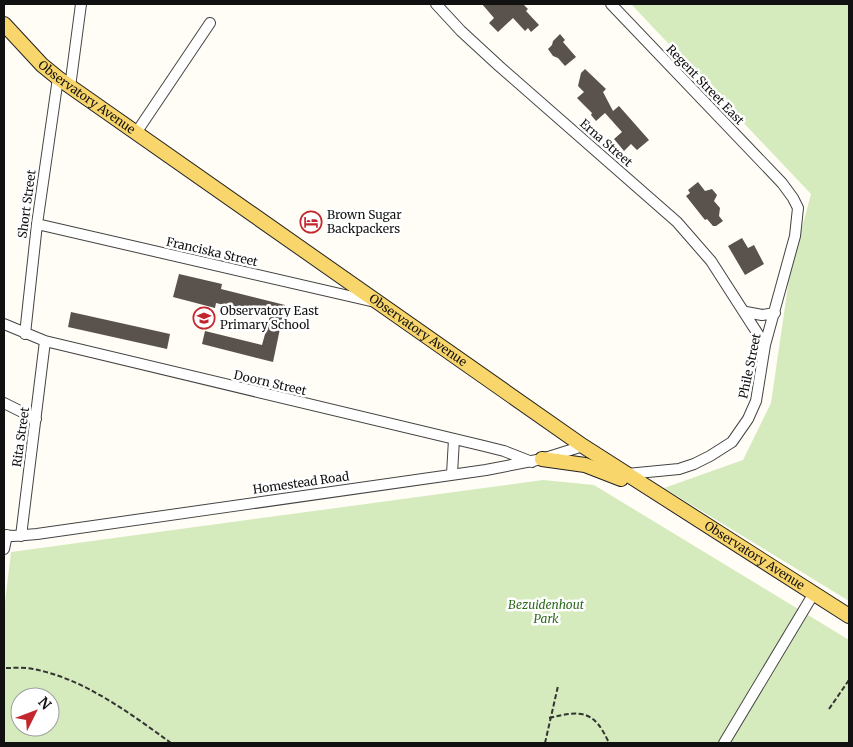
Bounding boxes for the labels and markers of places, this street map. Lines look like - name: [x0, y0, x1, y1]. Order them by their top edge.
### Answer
- place label: Brown Sugar Backpackers: [327, 207, 402, 236]
- hotel icon: Brown Sugar Backpackers: [299, 210, 323, 234]
- place label: Observatory East Primary School: [220, 303, 319, 332]
- school or university icon: Observatory East Primary School: [192, 306, 216, 330]

